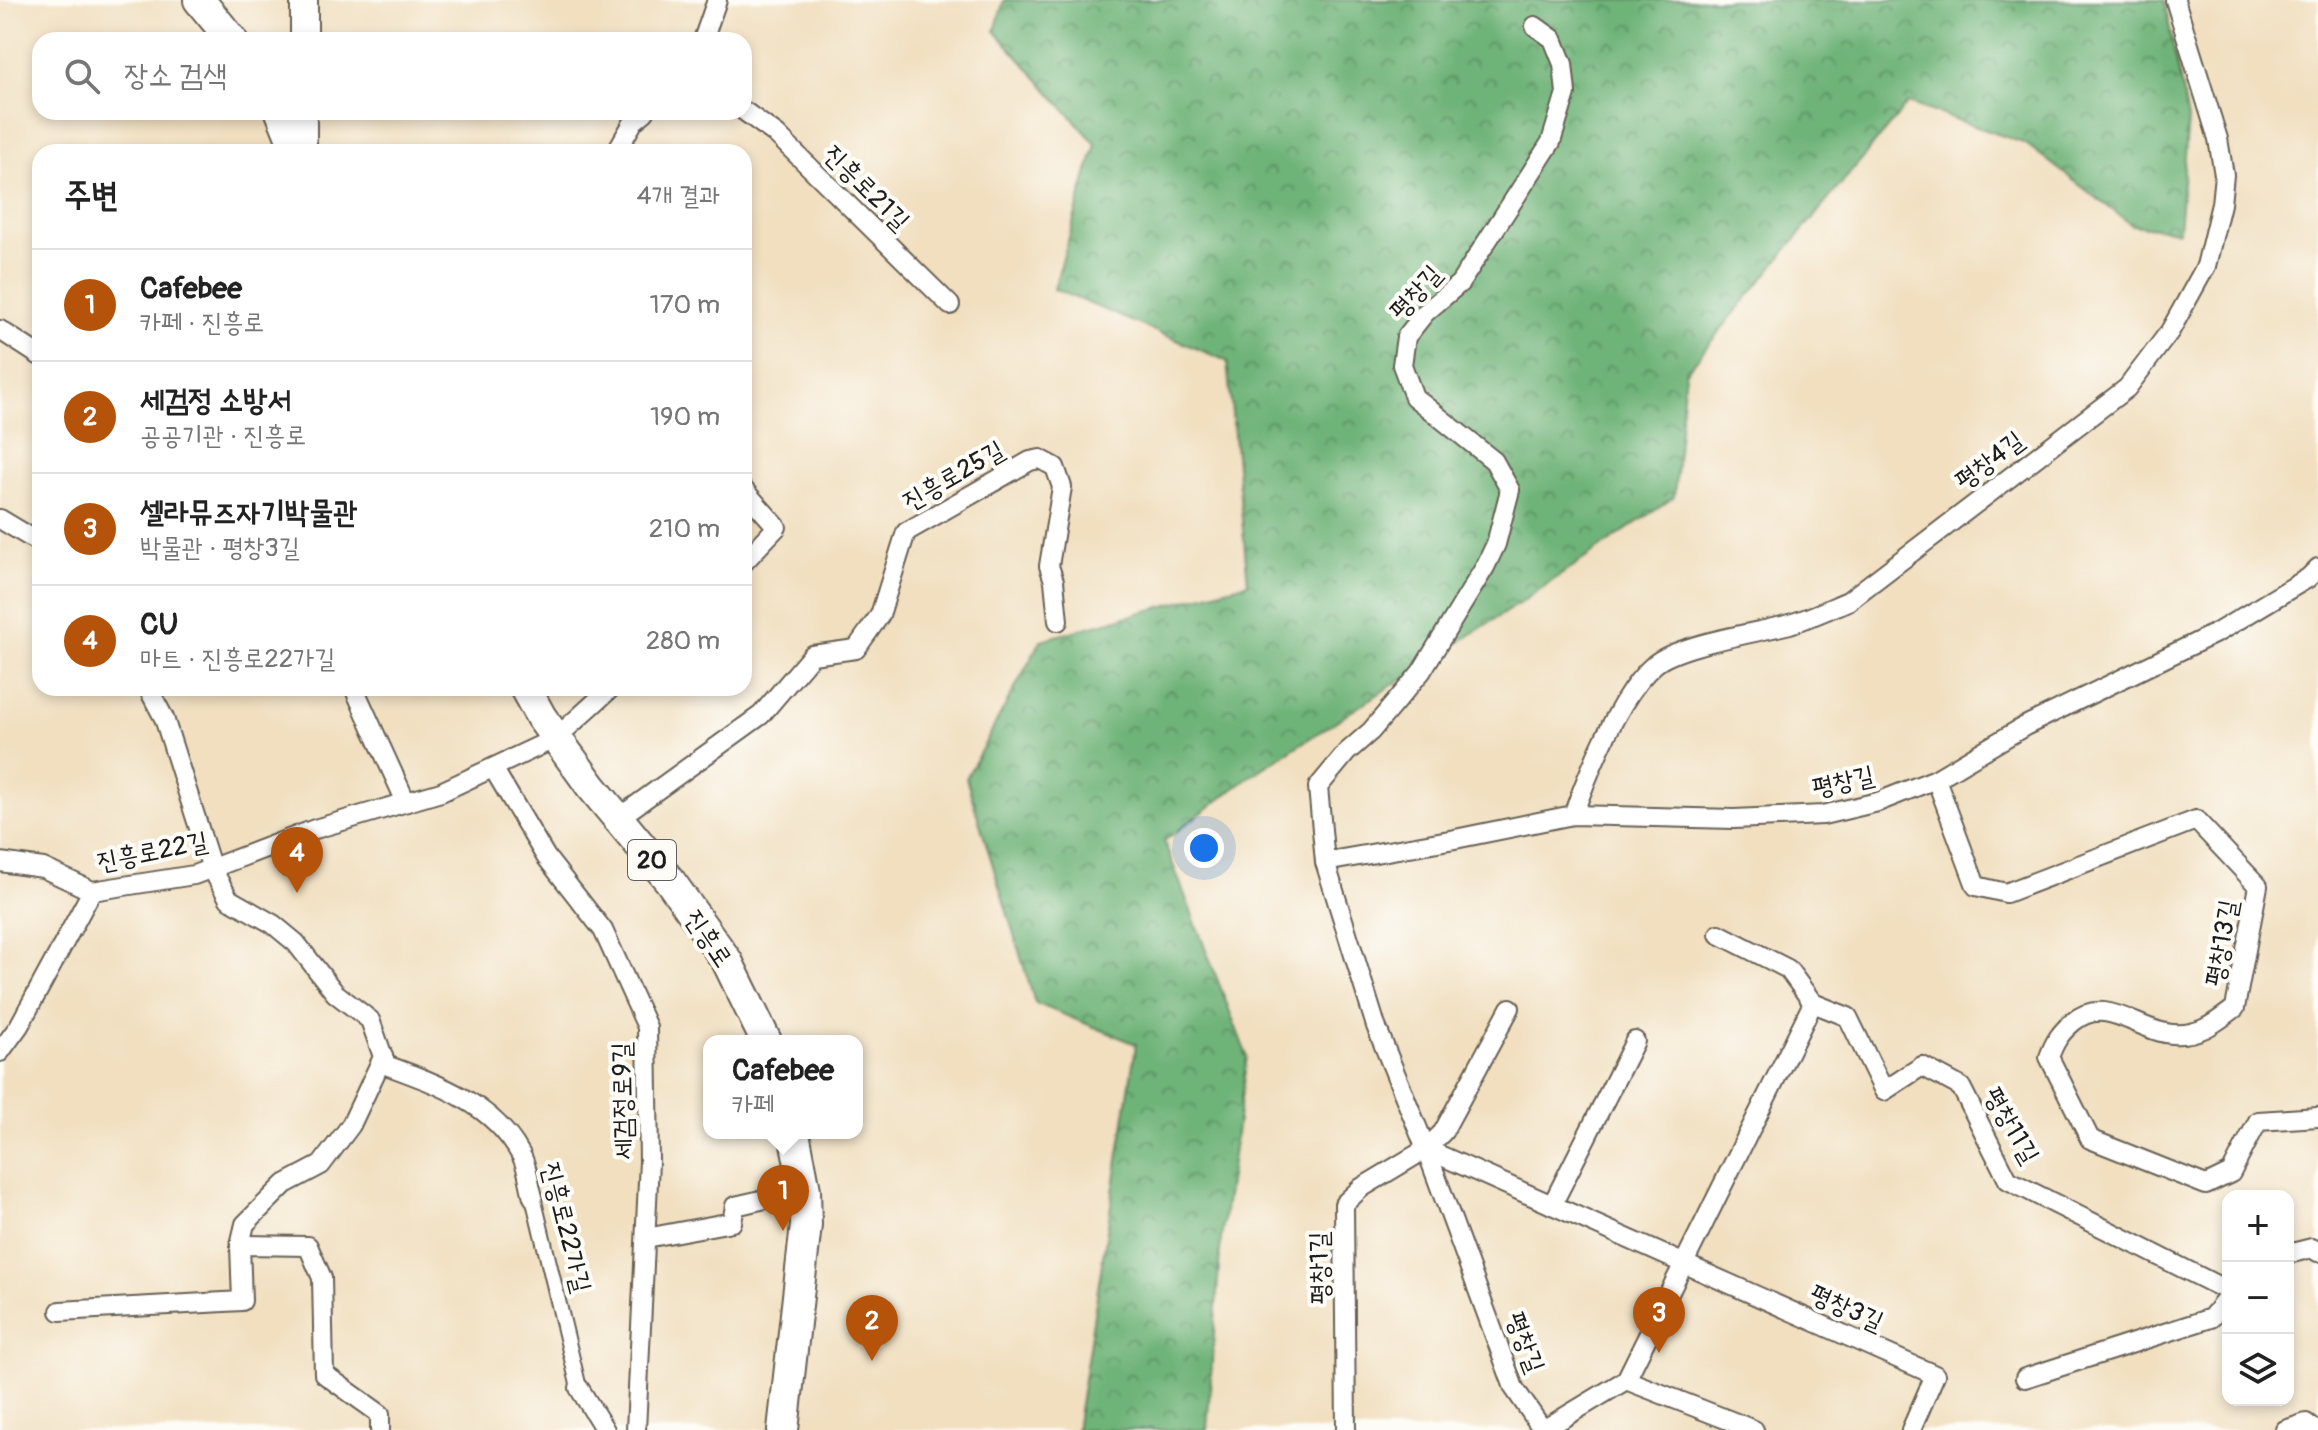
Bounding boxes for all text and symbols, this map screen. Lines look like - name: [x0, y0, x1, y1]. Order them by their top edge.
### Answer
- search box: [32, 32, 752, 120]
- icon: search: [60, 54, 104, 98]
- text: 장소 검색: [124, 57, 227, 94]
- street label: 진흥로21길: [817, 138, 916, 237]
- text: 주변: [64, 174, 119, 217]
- text: 4개 결과: [637, 180, 720, 212]
- street label: 평창길: [1383, 259, 1449, 327]
- text: Cafebee: [140, 270, 242, 307]
- text: 1: [85, 289, 95, 321]
- text: 170 m: [650, 289, 720, 321]
- text: 카페 · 진흥로: [140, 307, 264, 339]
- text: 세검정 소방서: [140, 382, 291, 419]
- text: 2: [83, 401, 97, 433]
- text: 190 m: [650, 401, 720, 433]
- text: 공공기관 · 진흥로: [140, 420, 306, 452]
- street label: 평창4길: [1949, 425, 2030, 497]
- street label: 진흥로25길: [897, 434, 1010, 518]
- text: 셀라뮤즈자기박물관: [140, 494, 357, 531]
- text: 3: [83, 513, 97, 545]
- text: 210 m: [649, 513, 720, 545]
- text: 박물관 · 평창3길: [140, 532, 300, 564]
- text: CU: [140, 606, 178, 643]
- text: 4: [82, 625, 98, 657]
- text: 280 m: [646, 625, 720, 657]
- text: 마트 · 진흥로22가길: [140, 643, 335, 675]
- street label: 평창길: [1809, 759, 1877, 805]
- street label: 진흥로22길: [94, 826, 211, 878]
- pin: 4: [271, 827, 323, 893]
- your location: [1184, 828, 1224, 868]
- road number: 20: [628, 840, 676, 880]
- street label: 평창13길: [2199, 897, 2245, 989]
- street label: 진흥로: [677, 904, 739, 974]
- popup: [703, 1035, 863, 1139]
- street label: 세검정로9길: [606, 1042, 640, 1160]
- text: Cafebee: [732, 1052, 834, 1089]
- street label: 평창11길: [1977, 1082, 2046, 1170]
- text: 카페: [732, 1089, 774, 1121]
- street label: 진흥로22가길: [534, 1159, 598, 1296]
- pin: 1: [757, 1165, 809, 1231]
- map controls: [2222, 1190, 2294, 1406]
- button: +: [2222, 1190, 2294, 1262]
- street label: 평창1길: [1303, 1231, 1337, 1305]
- button: −: [2222, 1262, 2294, 1334]
- street label: 평창3길: [1805, 1278, 1888, 1338]
- pin: 3: [1633, 1287, 1685, 1353]
- pin: 2: [846, 1295, 898, 1361]
- street label: 평창길: [1499, 1307, 1551, 1377]
- button: layers: [2222, 1334, 2294, 1406]

